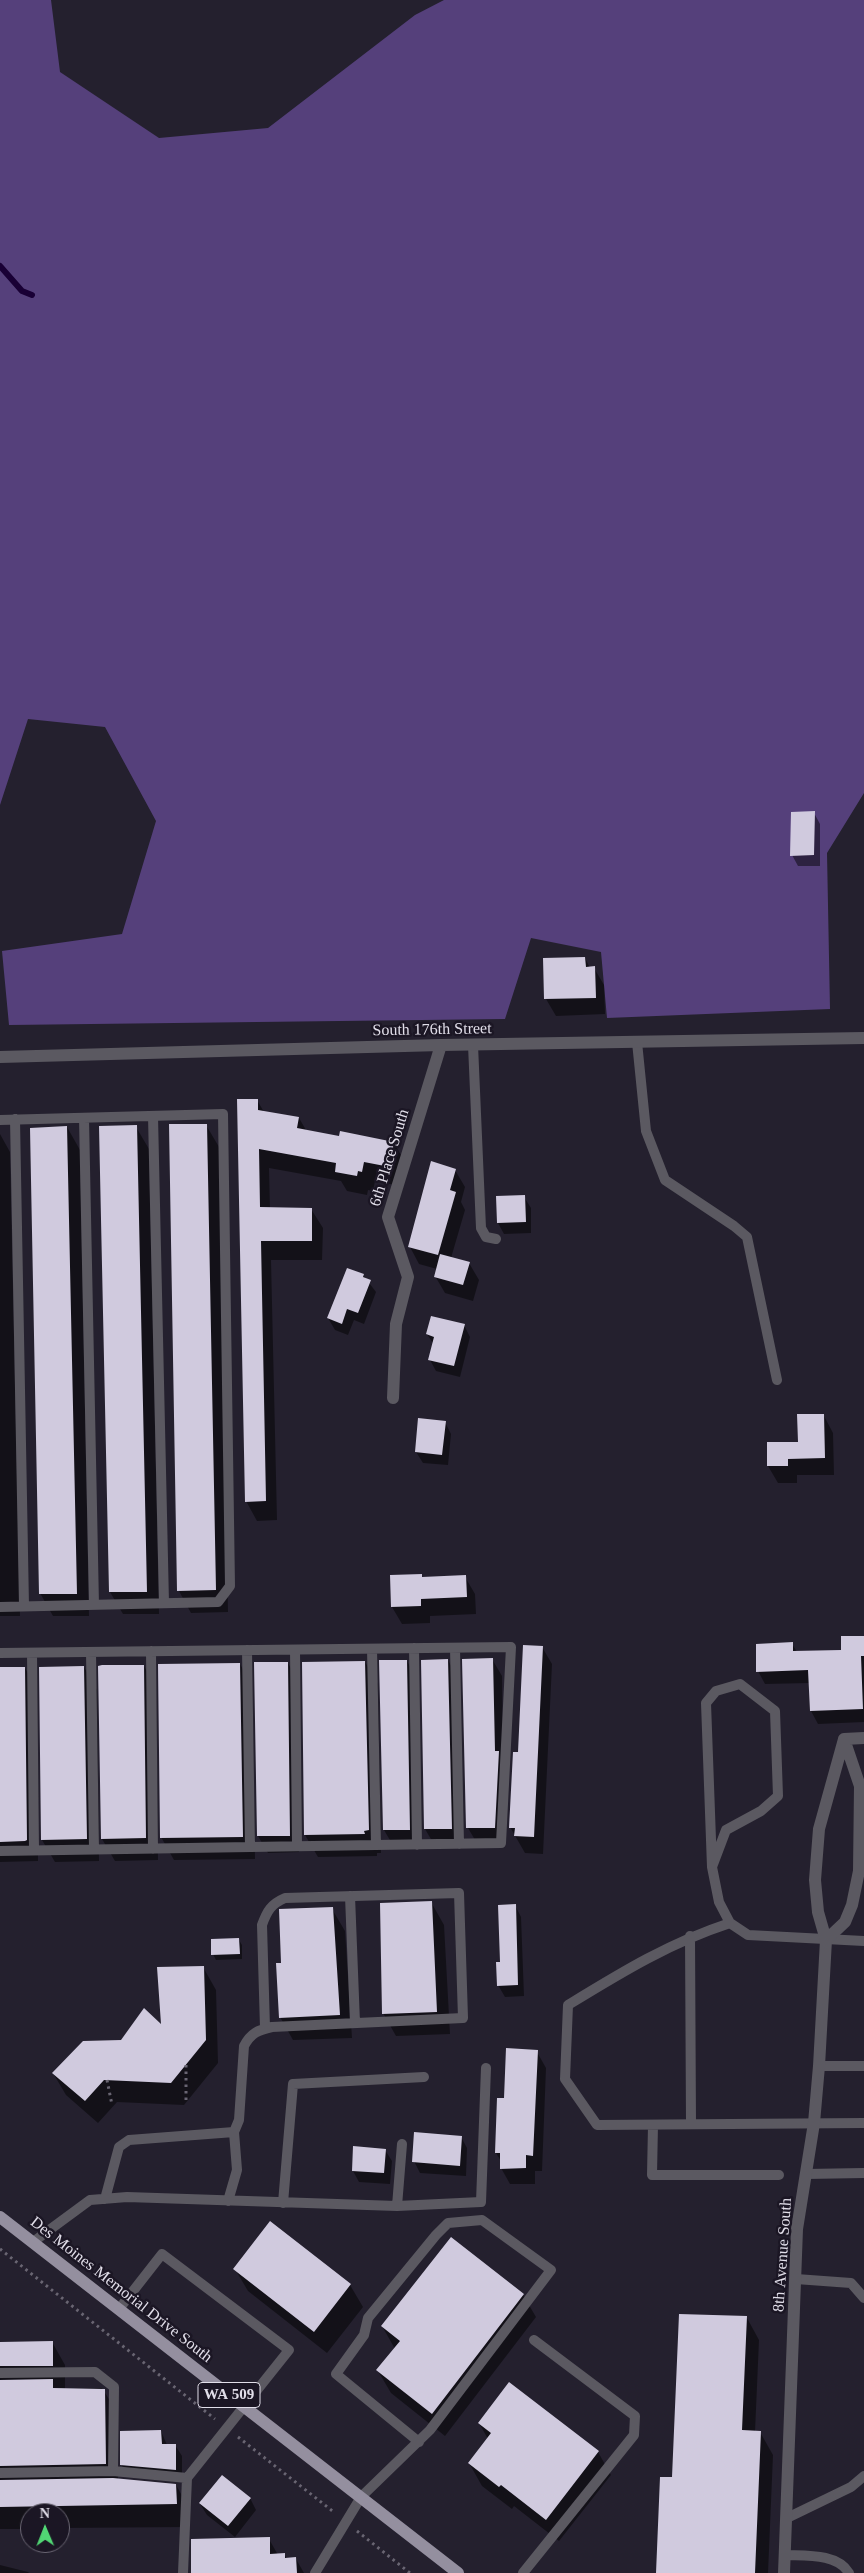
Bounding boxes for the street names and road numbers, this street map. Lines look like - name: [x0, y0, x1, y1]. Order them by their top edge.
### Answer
- street label: South 176th Street: [372, 1019, 492, 1041]
- street label: 6th Place South: [366, 1107, 414, 1209]
- street label: 8th Avenue South: [769, 2197, 797, 2313]
- street label: Des Moines Memorial Drive South: [26, 2213, 216, 2367]
- road number: WA 509: [198, 2382, 260, 2408]

